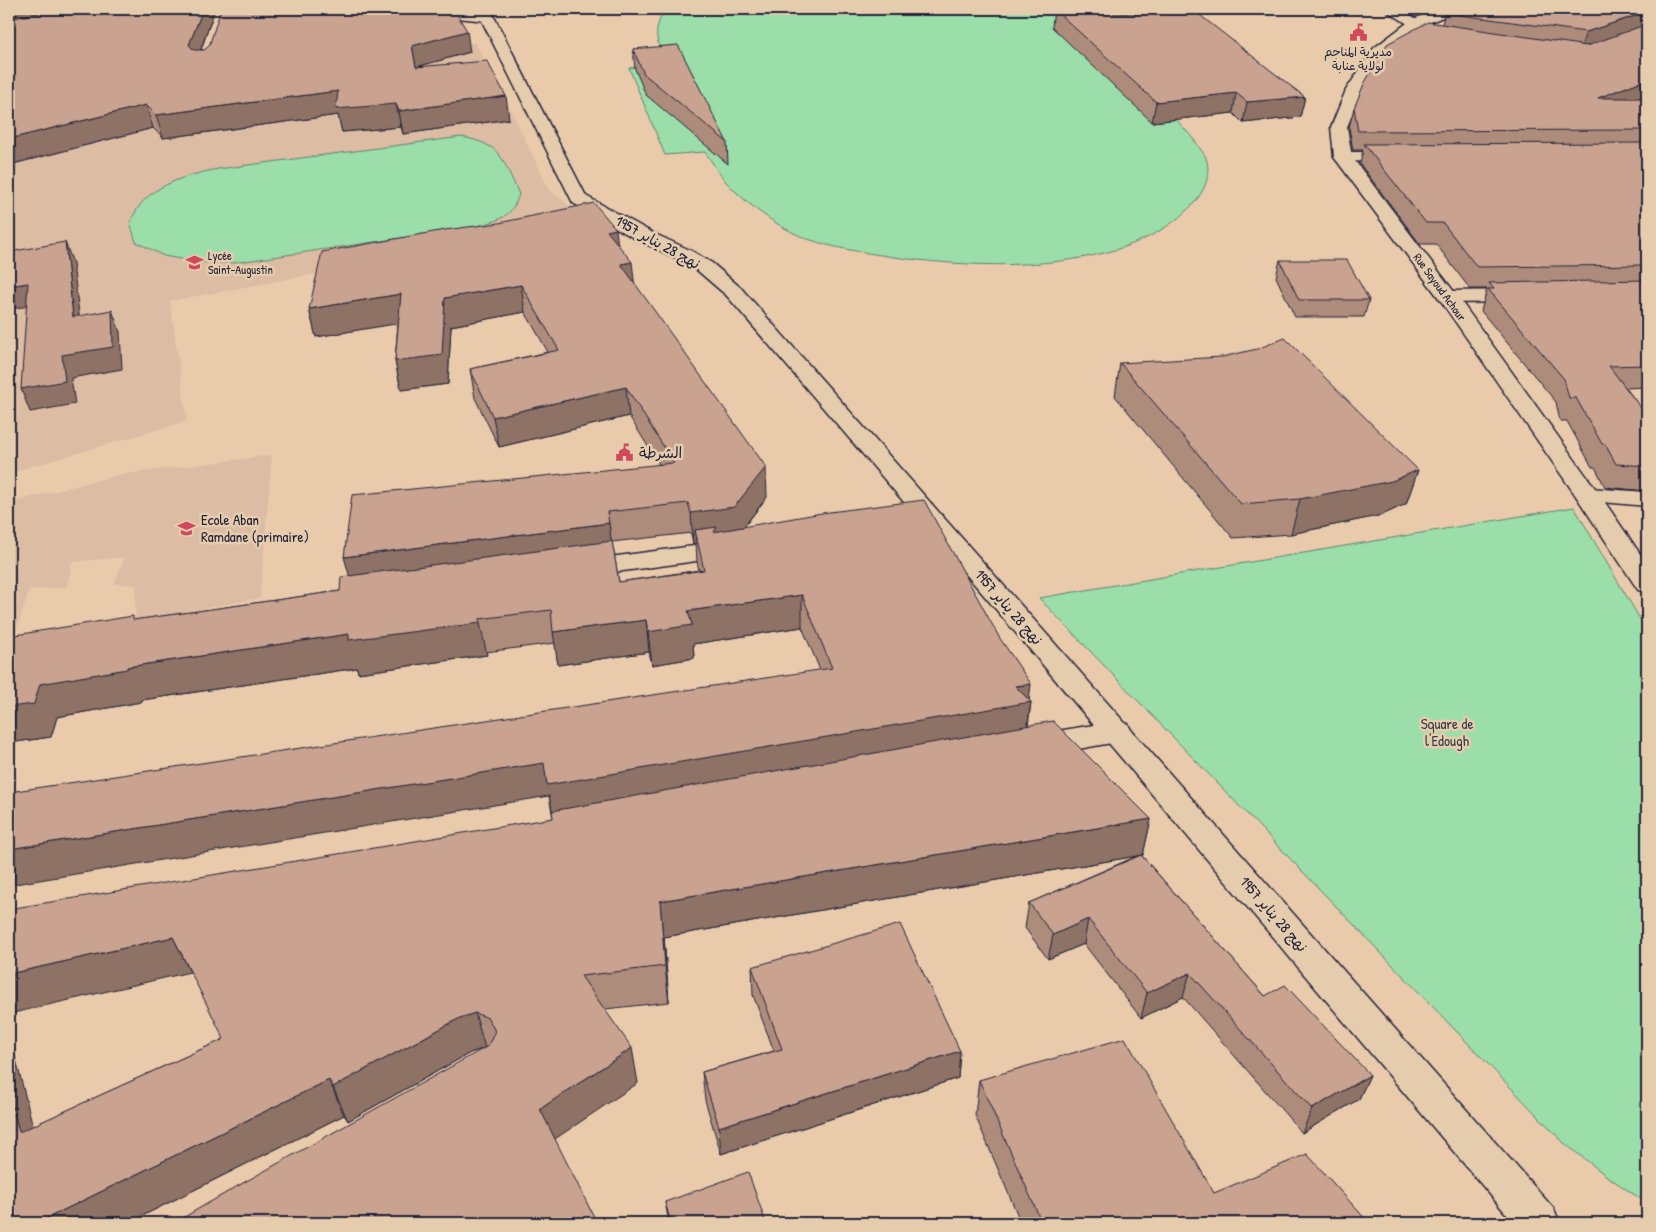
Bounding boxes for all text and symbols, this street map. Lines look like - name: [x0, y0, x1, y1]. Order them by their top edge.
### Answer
- public building icon: مديرية المناجم لولاية عنابة: [1348, 22, 1368, 42]
- place label: مديرية المناجم لولاية عنابة: [1324, 43, 1392, 74]
- street label: نهج 28 يناير 1957: [612, 210, 704, 274]
- place label: Lycée Saint-Augustin: [208, 247, 273, 278]
- street label: Rue Sayoud Achour: [1410, 250, 1471, 325]
- school or university icon: Lycée Saint-Augustin: [184, 252, 204, 272]
- public building icon: الشرطة: [615, 442, 635, 462]
- place label: الشرطة: [639, 442, 682, 463]
- place label: Ecole Aban Ramdane (primaire): [201, 509, 309, 547]
- school or university icon: Ecole Aban Ramdane (primaire): [177, 518, 197, 538]
- street label: نهج 28 يناير 1957: [970, 565, 1048, 649]
- park label: Square de l'Edough: [1421, 713, 1473, 751]
- street label: نهج 28 يناير 1957: [1235, 872, 1313, 956]

